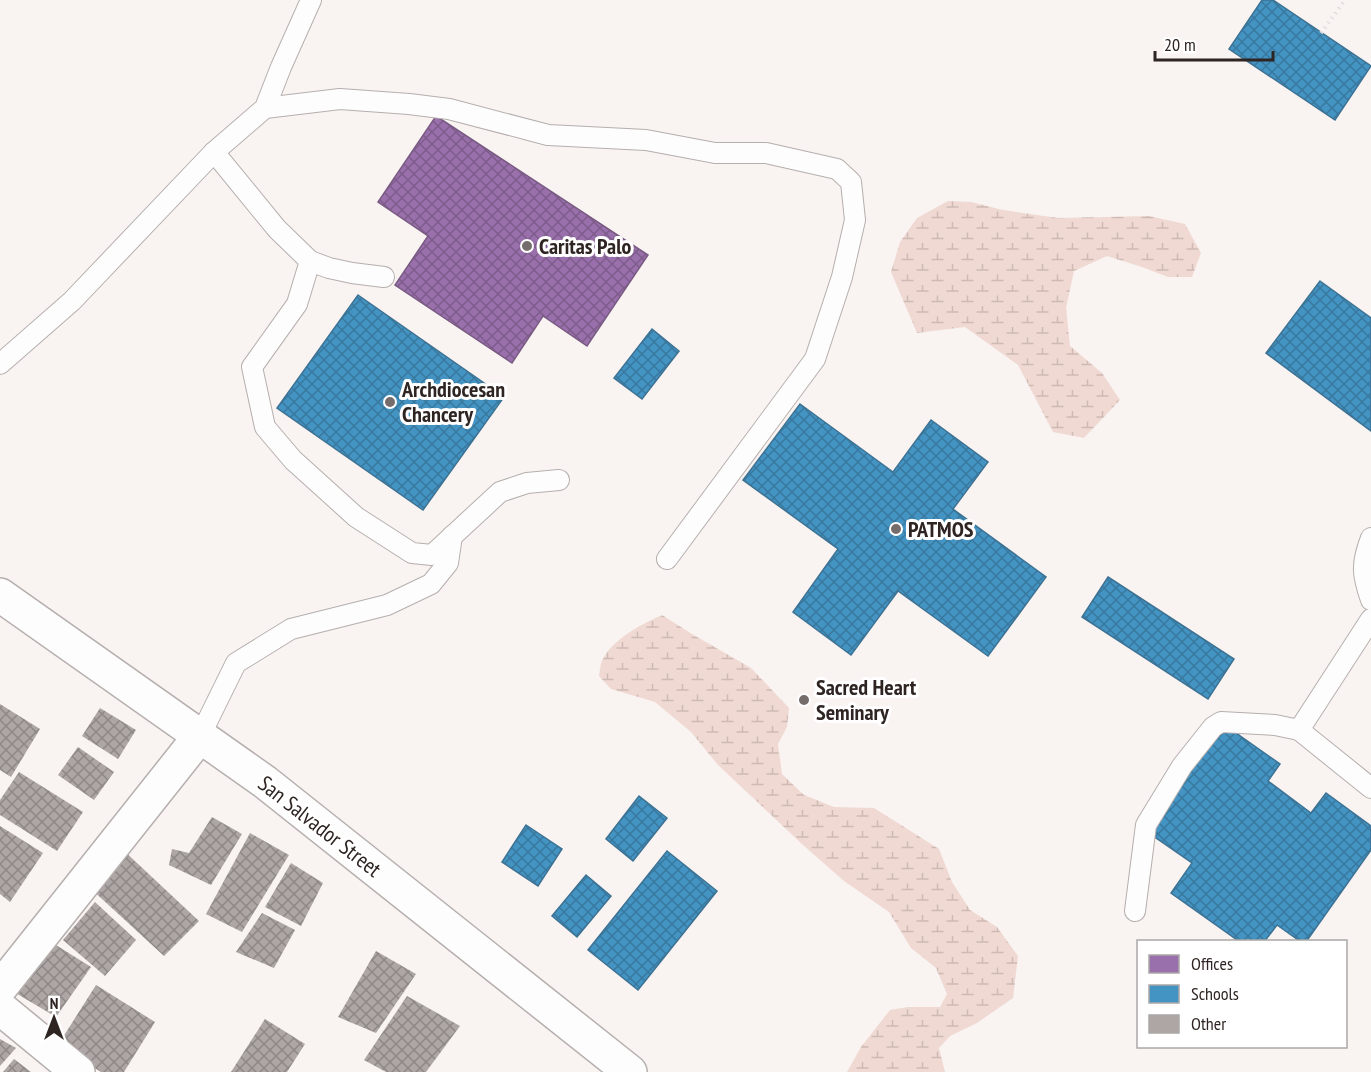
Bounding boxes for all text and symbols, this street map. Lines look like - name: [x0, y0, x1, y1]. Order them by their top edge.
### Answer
- scale bar: [1155, 24, 1274, 62]
- text: 20 m: [1164, 33, 1196, 56]
- place label: Caritas Palo: [539, 232, 631, 260]
- marker: Caritas Palo: [520, 239, 534, 253]
- place label: Archdiocesan Chancery: [401, 375, 505, 428]
- marker: Archdiocesan Chancery: [383, 395, 397, 409]
- place label: PATMOS: [908, 515, 974, 543]
- marker: PATMOS: [889, 522, 903, 536]
- place label: Sacred Heart Seminary: [816, 673, 917, 726]
- marker: Sacred Heart Seminary: [797, 693, 811, 707]
- street label: San Salvador Street: [253, 769, 387, 883]
- legend: [1137, 940, 1347, 1048]
- text: Offices: [1191, 952, 1233, 975]
- text: Schools: [1191, 982, 1239, 1005]
- north arrow: [24, 988, 84, 1048]
- text: N: [50, 993, 58, 1013]
- text: Other: [1191, 1012, 1226, 1035]

